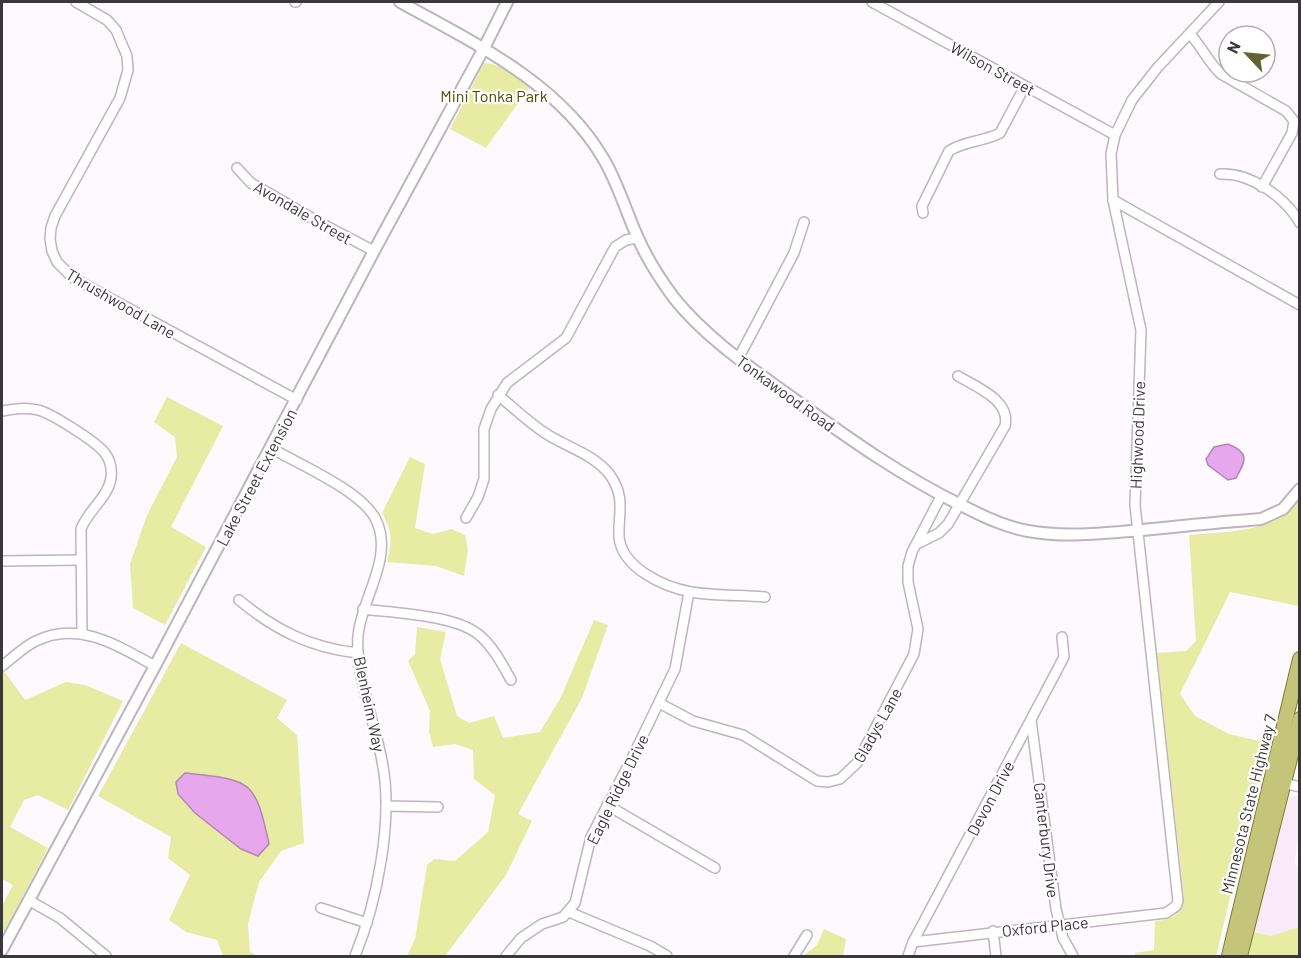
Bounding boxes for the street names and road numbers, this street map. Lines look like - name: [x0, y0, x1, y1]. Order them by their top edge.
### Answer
- street label: Wilson Street: [947, 37, 1039, 99]
- street label: Avondale Street: [251, 176, 355, 248]
- street label: Thrushwood Lane: [63, 264, 179, 342]
- street label: Tonkawood Road: [733, 351, 839, 435]
- street label: Highwood Drive: [1126, 381, 1148, 489]
- street label: Lake Street Extension: [212, 405, 300, 549]
- street label: Blenheim Way: [351, 655, 390, 754]
- street label: Gladys Lane: [849, 684, 905, 766]
- street label: Minnesota State Highway 7: [1216, 712, 1280, 896]
- street label: Eagle Ridge Drive: [582, 731, 652, 847]
- street label: Devon Drive: [962, 757, 1018, 839]
- street label: Canterbury Drive: [1030, 781, 1064, 899]
- street label: Oxford Place: [1001, 912, 1089, 940]

